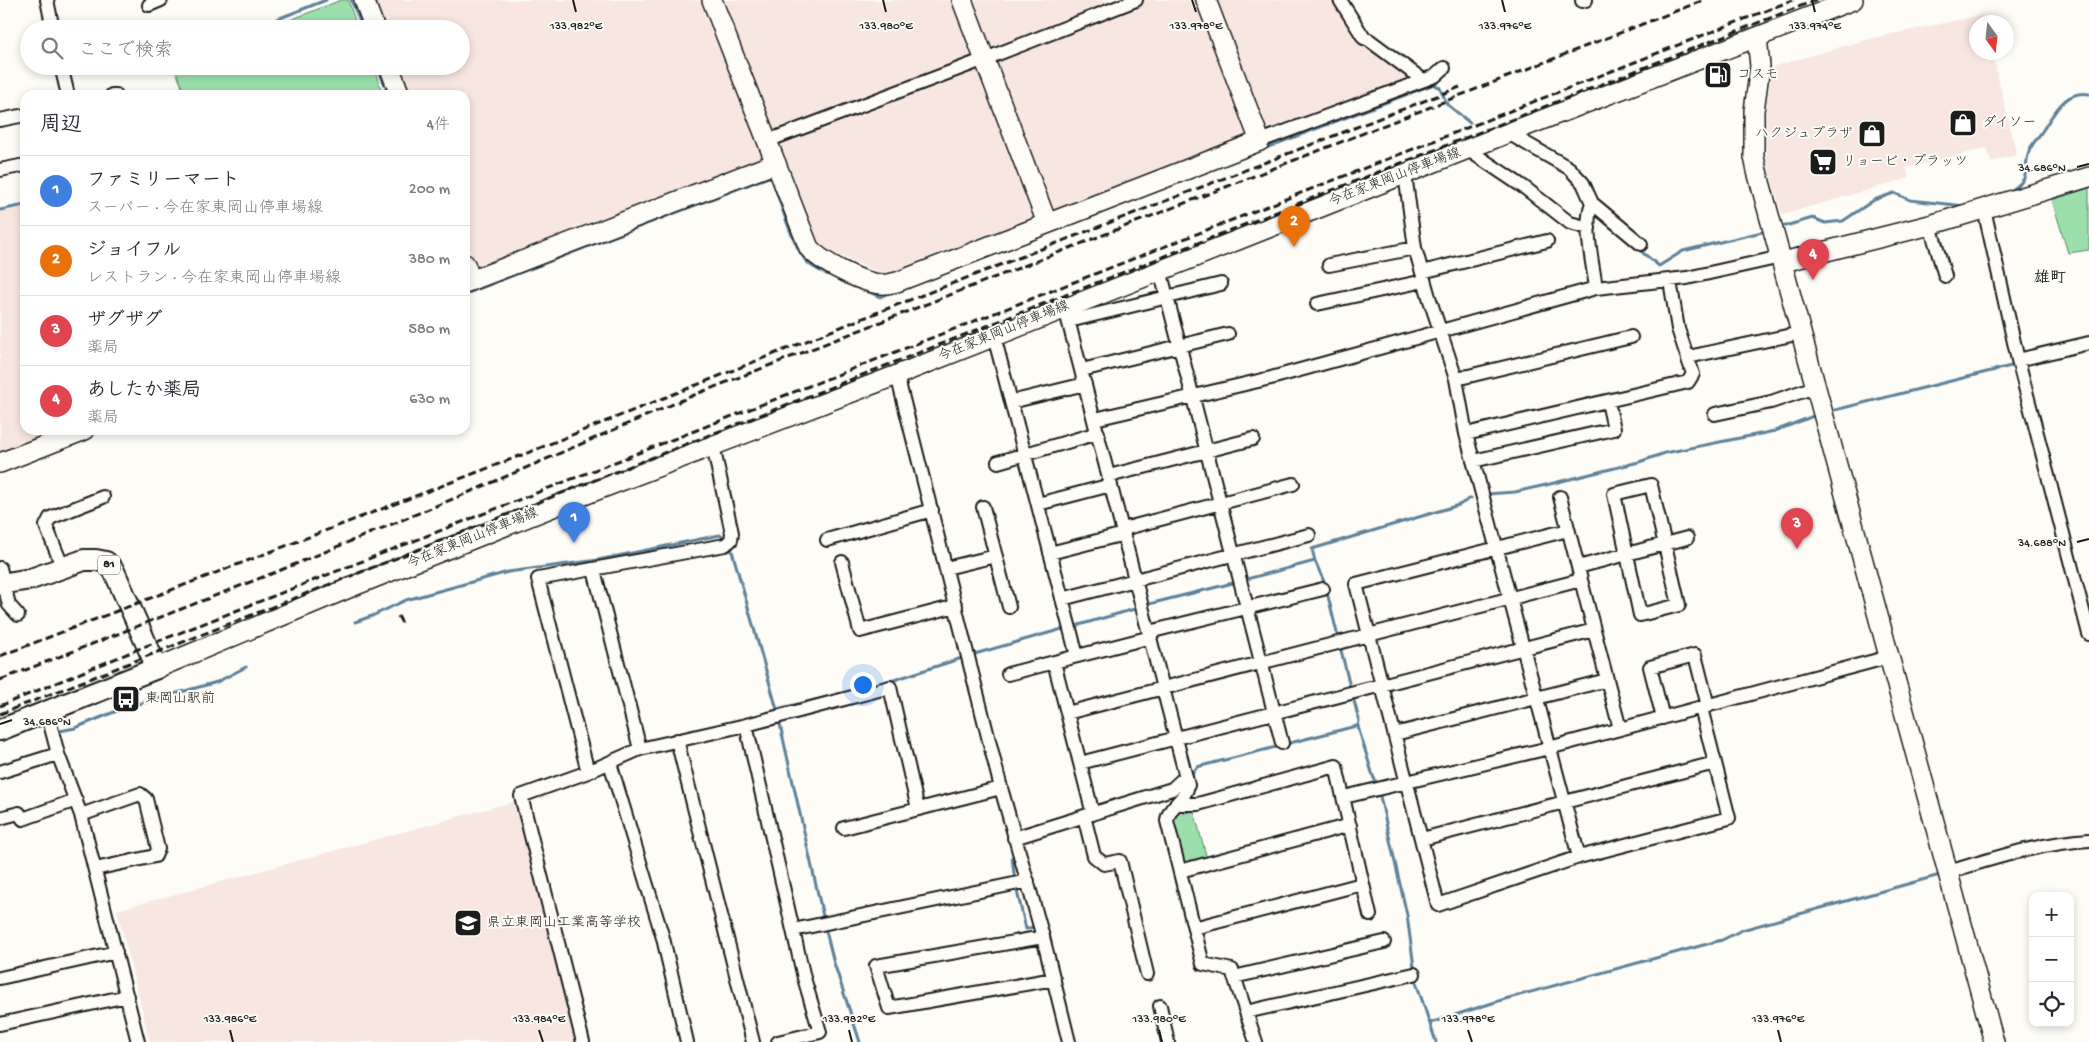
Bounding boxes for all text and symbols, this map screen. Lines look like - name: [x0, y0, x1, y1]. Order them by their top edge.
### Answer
- north arrow: [1969, 15, 2014, 60]
- search box: [20, 20, 470, 75]
- text: 133.982°E: [549, 20, 603, 34]
- text: 133.980°E: [858, 20, 913, 34]
- text: 133.978°E: [1169, 20, 1223, 34]
- text: 133.976°E: [1478, 20, 1532, 34]
- text: 133.974°E: [1788, 20, 1841, 34]
- icon: search: [38, 34, 66, 62]
- text: ここで検索: [78, 40, 173, 63]
- fuel station icon: コスモ: [1703, 60, 1733, 90]
- place label: コスモ: [1737, 67, 1778, 84]
- shop icon: ダイソー: [1948, 108, 1978, 138]
- text: 周辺: [40, 114, 82, 139]
- place label: ダイソー: [1982, 115, 2037, 132]
- text: 4件: [426, 117, 450, 136]
- shop icon: ハクジュプラザ: [1857, 119, 1887, 149]
- place label: ハクジュプラザ: [1755, 126, 1853, 143]
- street label: 今在家東岡山停車場線: [1327, 145, 1463, 211]
- supermarket icon: リョービ・プラッツ: [1808, 147, 1838, 177]
- place label: リョービ・プラッツ: [1842, 154, 1968, 171]
- text: 34.686°N: [2017, 162, 2066, 176]
- text: ファミリーマート: [87, 170, 240, 193]
- text: 1: [53, 181, 59, 200]
- text: 200 m: [409, 181, 450, 200]
- text: スーパー · 今在家東岡山停車場線: [87, 200, 323, 219]
- pin: 2: [1278, 206, 1310, 247]
- pin: 4: [1797, 239, 1829, 280]
- text: ジョイフル: [87, 240, 182, 263]
- text: 2: [52, 251, 60, 270]
- text: 380 m: [409, 251, 450, 270]
- district label: 雄町: [2034, 269, 2066, 289]
- text: レストラン · 今在家東岡山停車場線: [87, 270, 341, 289]
- street label: 今在家東岡山停車場線: [936, 298, 1072, 366]
- text: ザグザグ: [87, 310, 162, 333]
- text: 3: [52, 321, 60, 340]
- text: 580 m: [409, 321, 450, 340]
- text: 薬局: [87, 340, 119, 359]
- text: あしたか薬局: [87, 380, 201, 403]
- text: 4: [52, 391, 60, 410]
- text: 630 m: [409, 391, 450, 410]
- text: 薬局: [87, 410, 119, 429]
- pin: 1: [558, 502, 590, 543]
- street label: 今在家東岡山停車場線: [405, 505, 541, 573]
- pin: 3: [1781, 508, 1813, 549]
- text: 34.688°N: [2017, 537, 2066, 551]
- road number: 81: [98, 556, 120, 574]
- your location: [850, 672, 876, 698]
- bus stop icon: 東岡山駅前: [111, 684, 141, 714]
- place label: 東岡山駅前: [145, 691, 215, 708]
- text: 34.686°N: [22, 716, 71, 730]
- map controls: [2029, 892, 2074, 1027]
- button: +: [2029, 892, 2074, 937]
- school or university icon: 県立東岡山工業高等学校: [453, 908, 483, 938]
- place label: 県立東岡山工業高等学校: [487, 915, 641, 932]
- button: −: [2029, 937, 2074, 982]
- button: locate: [2029, 982, 2074, 1027]
- text: 133.986°E: [203, 1013, 257, 1027]
- text: 133.984°E: [512, 1013, 566, 1027]
- text: 133.982°E: [822, 1013, 876, 1027]
- text: 133.980°E: [1131, 1013, 1186, 1027]
- text: 133.978°E: [1441, 1013, 1495, 1027]
- text: 133.976°E: [1751, 1013, 1805, 1027]

